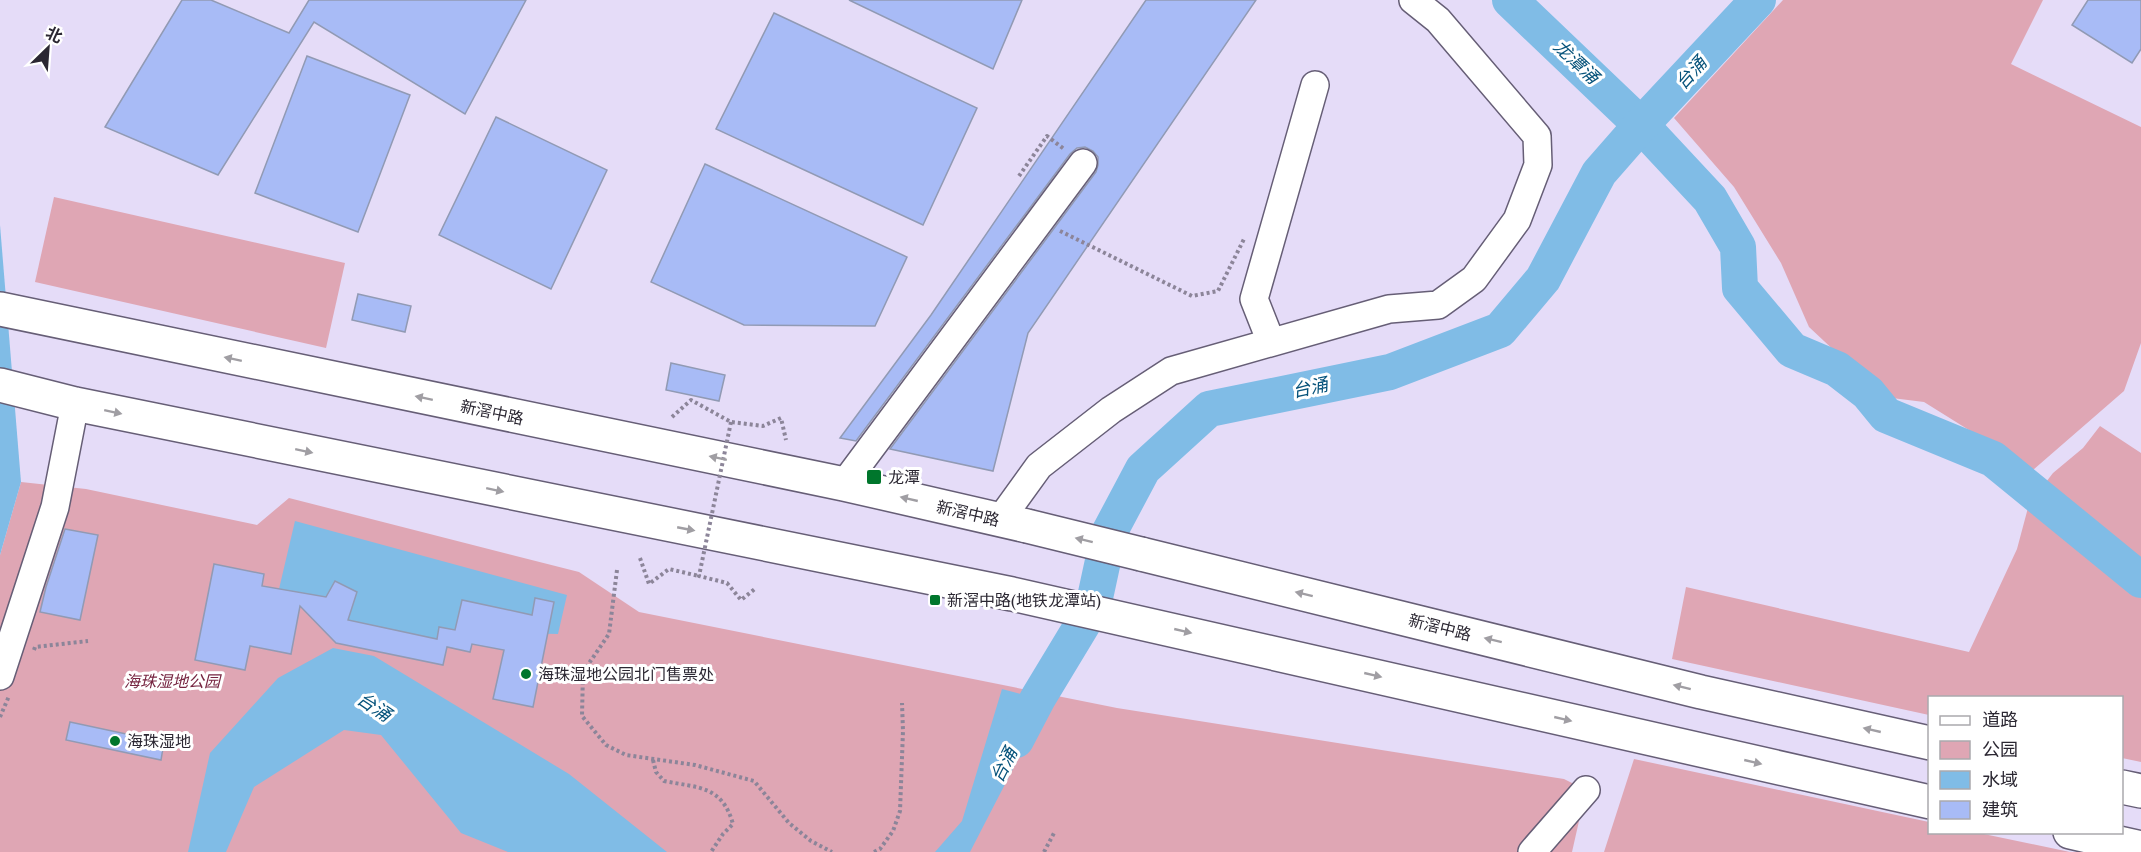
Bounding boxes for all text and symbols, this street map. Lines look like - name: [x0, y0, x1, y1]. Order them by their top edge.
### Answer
- north arrow: [18, 18, 78, 78]
- text: 北: [43, 22, 66, 47]
- water label: 龙潭涌: [1549, 35, 1605, 90]
- water label: 台涌: [1670, 50, 1713, 94]
- one-way arrow: [224, 354, 243, 363]
- water label: 台涌: [1290, 372, 1332, 403]
- one-way arrow: [415, 393, 434, 402]
- street label: 新滘中路: [459, 396, 525, 428]
- one-way arrow: [104, 408, 123, 417]
- one-way arrow: [295, 447, 314, 456]
- one-way arrow: [709, 453, 728, 462]
- place label: 龙潭: [888, 467, 920, 487]
- marker: 龙潭: [865, 468, 883, 486]
- one-way arrow: [486, 486, 505, 495]
- one-way arrow: [899, 494, 918, 503]
- street label: 新滘中路: [935, 496, 1001, 530]
- one-way arrow: [677, 525, 696, 534]
- one-way arrow: [1075, 535, 1094, 545]
- one-way arrow: [1294, 588, 1313, 598]
- place label: 新滘中路(地铁龙潭站): [947, 590, 1101, 611]
- marker: 新滘中路(地铁龙潭站): [928, 593, 942, 607]
- street label: 新滘中路: [1407, 610, 1473, 644]
- one-way arrow: [1174, 627, 1192, 637]
- one-way arrow: [1484, 635, 1502, 645]
- place label: 海珠湿地公园北门售票处: [538, 664, 714, 684]
- marker: 海珠湿地公园北门售票处: [519, 667, 533, 681]
- park label: 海珠湿地公园: [124, 671, 222, 691]
- one-way arrow: [1364, 671, 1383, 680]
- one-way arrow: [1673, 682, 1692, 692]
- water label: 台涌: [353, 687, 397, 727]
- legend: [1928, 696, 2123, 834]
- text: 道路: [1982, 708, 2018, 731]
- one-way arrow: [1554, 714, 1572, 724]
- one-way arrow: [1863, 725, 1882, 735]
- place label: 海珠湿地: [127, 731, 191, 751]
- marker: 海珠湿地: [108, 734, 122, 748]
- text: 公园: [1982, 738, 2018, 761]
- water label: 台涌: [985, 742, 1023, 786]
- one-way arrow: [1744, 758, 1762, 768]
- text: 水域: [1982, 768, 2018, 791]
- text: 建筑: [1982, 798, 2018, 821]

